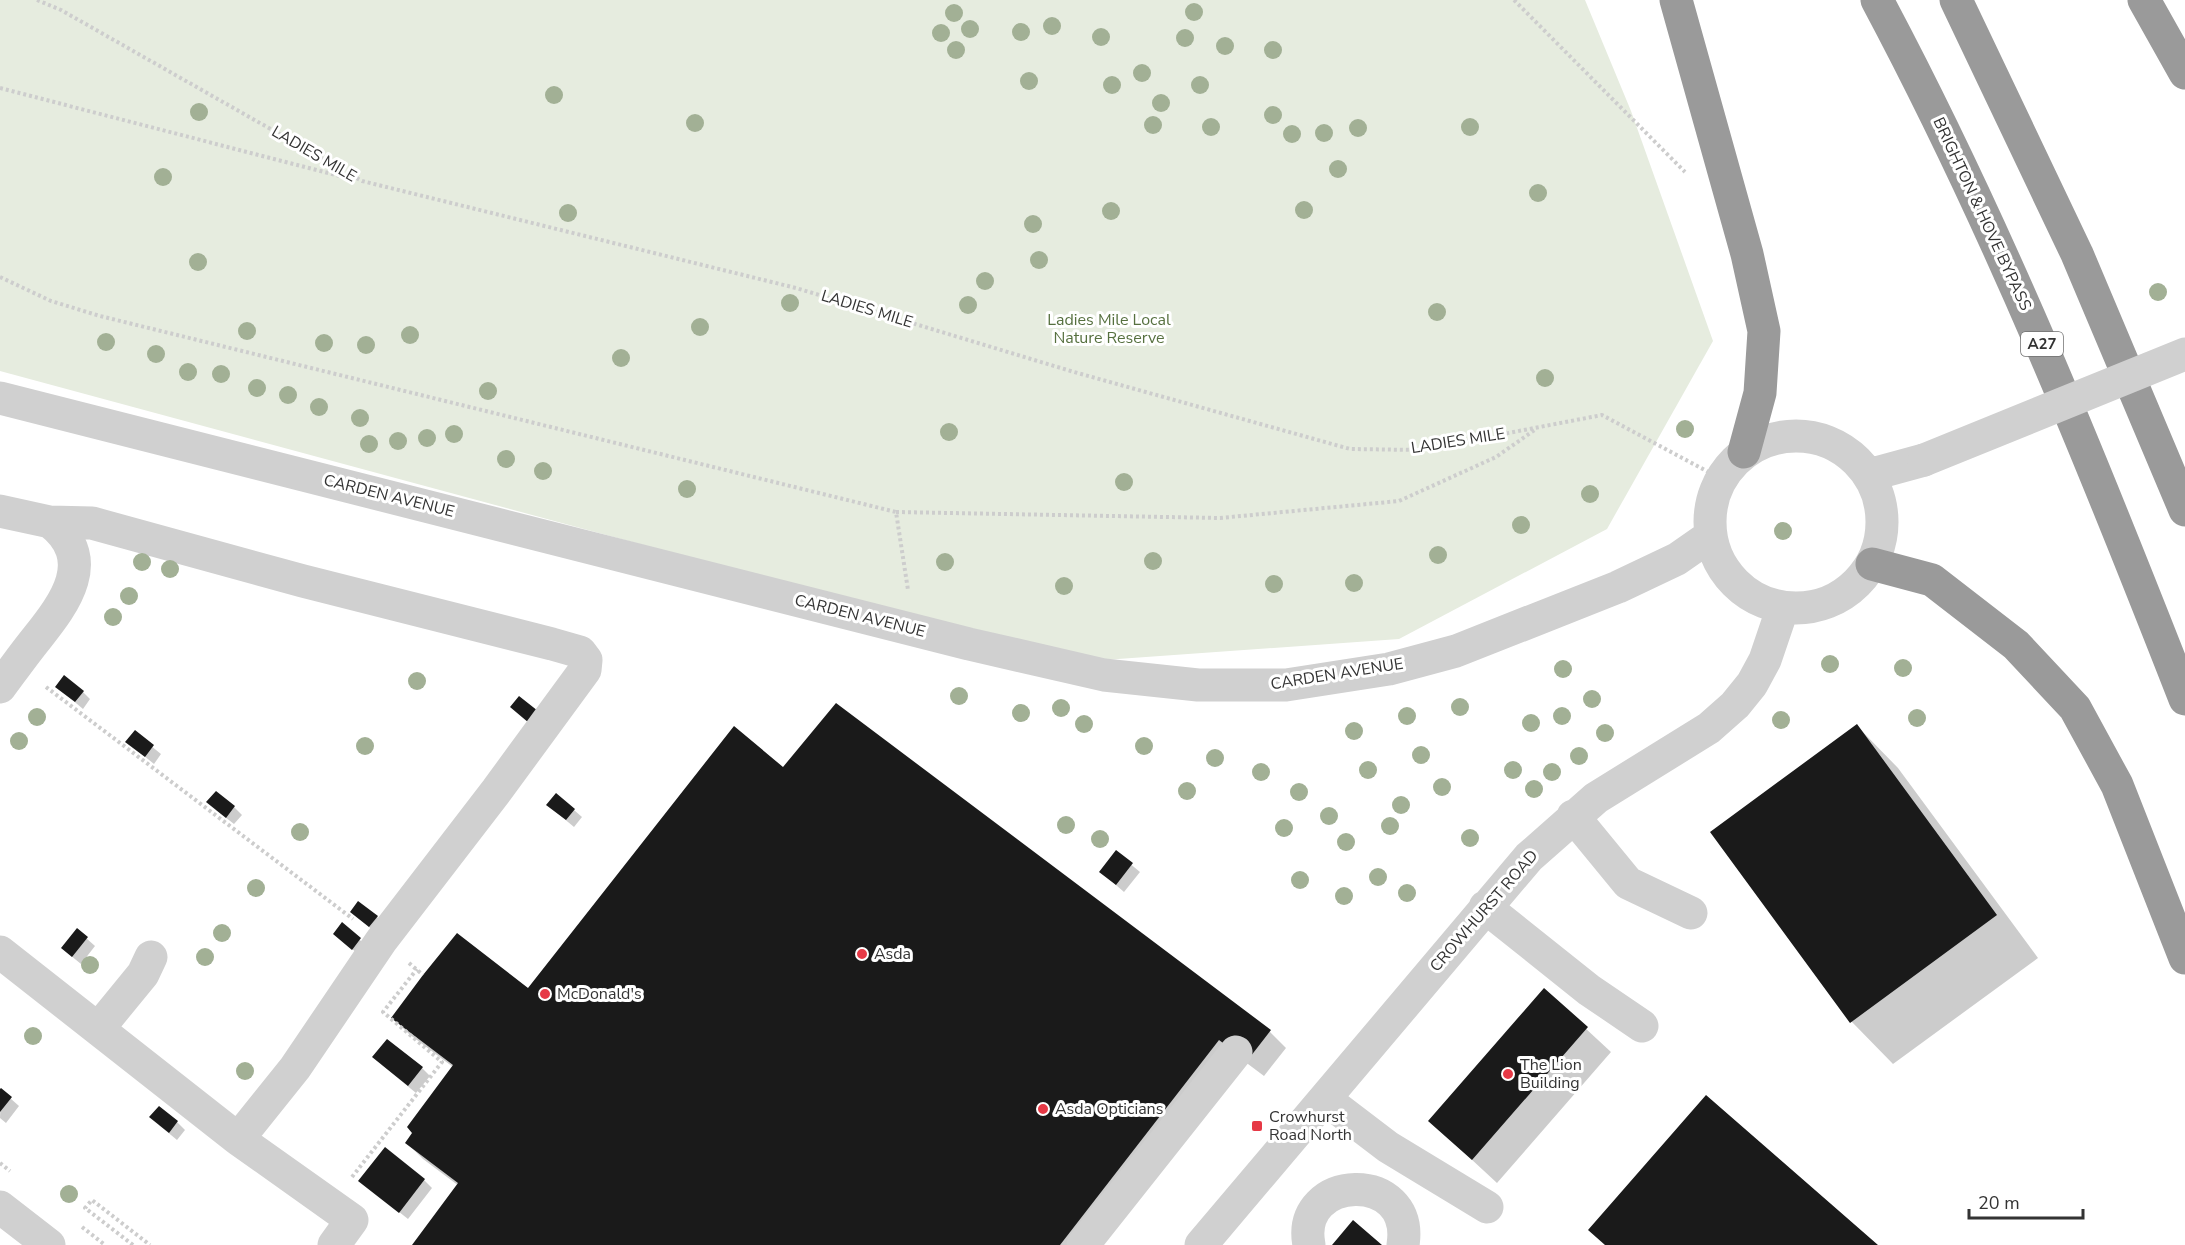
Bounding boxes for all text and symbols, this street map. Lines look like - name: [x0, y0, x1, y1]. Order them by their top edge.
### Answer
- street label: BRIGHTON & HOVE BYPASS: [1927, 114, 2037, 314]
- street label: LADIES MILE: [267, 121, 361, 187]
- street label: LADIES MILE: [818, 285, 916, 333]
- park label: Ladies Mile Local Nature Reserve: [1047, 309, 1171, 349]
- road number: A27: [2021, 332, 2063, 356]
- street label: LADIES MILE: [1409, 423, 1507, 459]
- street label: CARDEN AVENUE: [321, 469, 457, 523]
- street label: CARDEN AVENUE: [792, 589, 928, 643]
- street label: CARDEN AVENUE: [1269, 653, 1405, 695]
- street label: CROWHURST ROAD: [1425, 845, 1543, 977]
- place label: Asda: [874, 943, 911, 965]
- marker: Asda: [855, 947, 869, 961]
- place label: McDonald's: [557, 983, 642, 1005]
- marker: McDonald's: [538, 987, 552, 1001]
- place label: The Lion Building: [1520, 1054, 1582, 1094]
- marker: The Lion Building: [1501, 1067, 1515, 1081]
- place label: Asda Opticians: [1055, 1098, 1163, 1120]
- marker: Asda Opticians: [1036, 1102, 1050, 1116]
- place label: Crowhurst Road North: [1269, 1106, 1352, 1146]
- marker: Crowhurst Road North: [1250, 1119, 1264, 1133]
- scale bar: [1969, 1182, 2083, 1220]
- text: 20 m: [1978, 1191, 2020, 1215]

